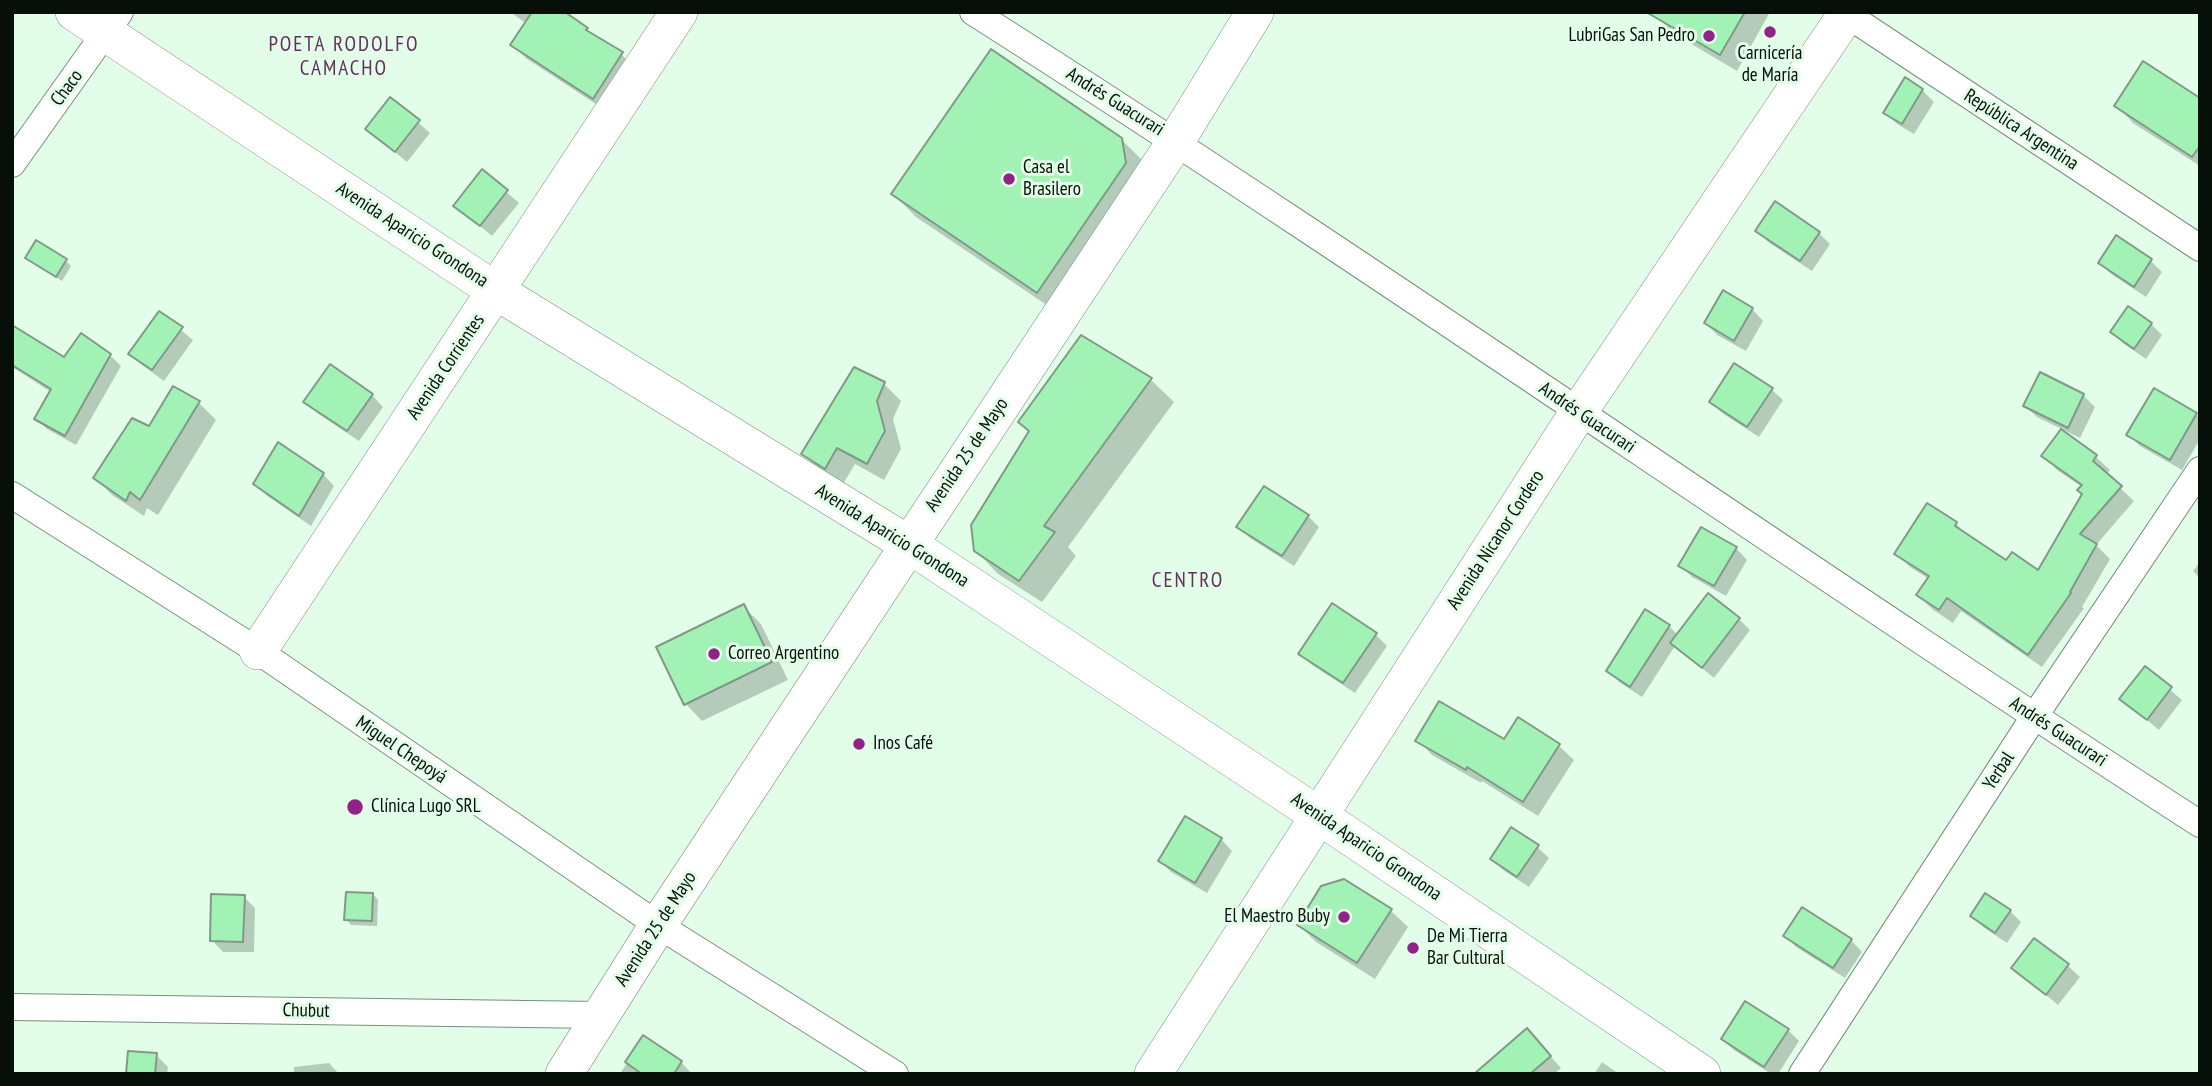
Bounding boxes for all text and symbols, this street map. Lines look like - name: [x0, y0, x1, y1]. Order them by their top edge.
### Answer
- marker: Carnicería de María: [1762, 24, 1778, 40]
- place label: LubriGas San Pedro: [1569, 25, 1695, 47]
- marker: LubriGas San Pedro: [1701, 28, 1717, 44]
- district label: POETA RODOLFO CAMACHO: [270, 32, 418, 82]
- place label: Carnicería de María: [1738, 43, 1802, 87]
- street label: Andrés Guacurari: [1062, 63, 1168, 141]
- street label: Chaco: [46, 65, 88, 111]
- street label: República Argentina: [1960, 85, 2082, 175]
- place label: Casa el Brasilero: [1023, 157, 1081, 201]
- marker: Casa el Brasilero: [1001, 171, 1017, 187]
- street label: Avenida Aparicio Grondona: [332, 177, 492, 293]
- street label: Avenida Corrientes: [402, 310, 490, 424]
- street label: Andrés Guacurari: [1534, 377, 1640, 459]
- street label: Avenida 25 de Mayo: [921, 394, 1013, 516]
- street label: Avenida Nicanor Cordero: [1442, 466, 1550, 614]
- street label: Avenida Aparicio Grondona: [811, 480, 973, 592]
- district label: CENTRO: [1153, 568, 1223, 594]
- place label: Correo Argentino: [728, 643, 839, 665]
- marker: Correo Argentino: [706, 646, 722, 662]
- street label: Andrés Guacurari: [2005, 692, 2111, 772]
- street label: Miguel Chepoyá: [351, 711, 451, 789]
- place label: Inos Café: [873, 733, 933, 755]
- marker: Inos Café: [851, 736, 867, 752]
- street label: Yerbal: [1978, 748, 2020, 794]
- street label: Avenida Aparicio Grondona: [1286, 788, 1446, 906]
- place label: Clínica Lugo SRL: [371, 796, 481, 818]
- marker: Clínica Lugo SRL: [345, 797, 365, 817]
- street label: Avenida 25 de Mayo: [610, 867, 702, 991]
- place label: El Maestro Buby: [1224, 906, 1330, 928]
- marker: El Maestro Buby: [1336, 909, 1352, 925]
- place label: De Mi Tierra Bar Cultural: [1427, 926, 1508, 970]
- marker: De Mi Tierra Bar Cultural: [1405, 940, 1421, 956]
- street label: Chubut: [282, 999, 330, 1023]

